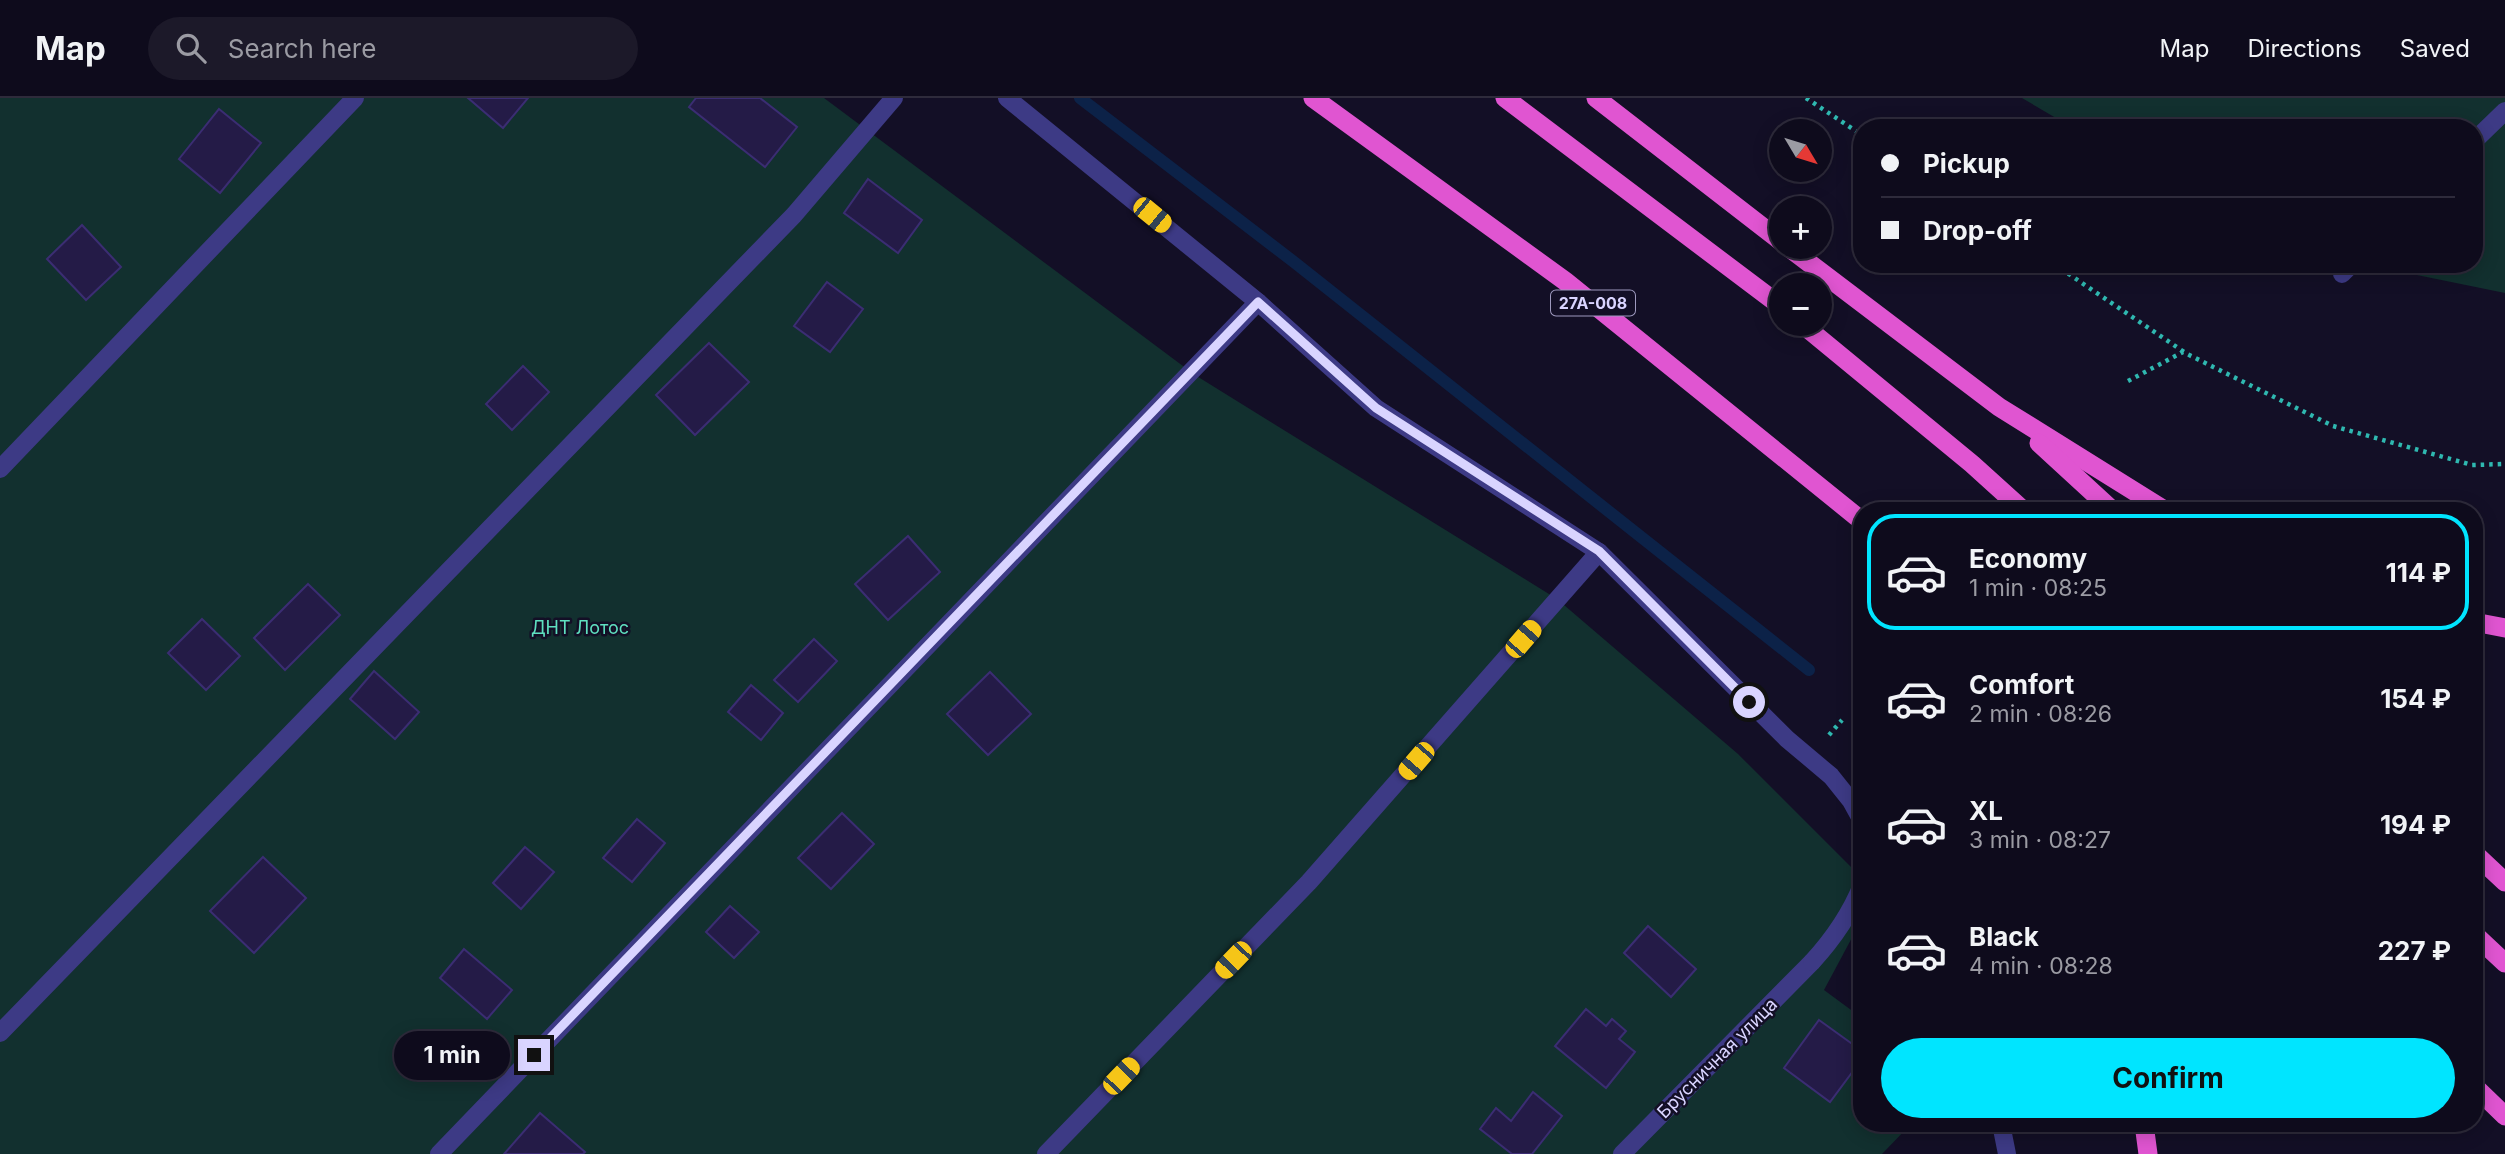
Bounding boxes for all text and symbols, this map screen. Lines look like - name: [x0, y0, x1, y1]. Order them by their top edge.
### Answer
- search box: [148, 17, 638, 80]
- text: Map: [35, 28, 106, 68]
- icon: search: [172, 29, 210, 67]
- text: Search here: [228, 33, 376, 64]
- text: Map: [2160, 34, 2209, 63]
- text: Directions: [2247, 34, 2362, 63]
- text: Saved: [2400, 34, 2470, 63]
- north arrow: [1769, 119, 1832, 182]
- map controls: [1769, 119, 1832, 336]
- text: Pickup: [1923, 148, 2010, 179]
- car: [1130, 194, 1175, 236]
- button: +: [1769, 196, 1832, 259]
- text: Drop-off: [1923, 215, 2032, 246]
- button: −: [1769, 273, 1832, 336]
- road number: 27А-008: [1551, 290, 1635, 316]
- icon: car: [1885, 541, 1948, 604]
- text: Economy: [1969, 543, 2087, 574]
- text: 114 ₽: [2386, 557, 2451, 588]
- text: 1 min · 08:25: [1969, 574, 2107, 602]
- car: [1502, 616, 1545, 662]
- park label: ДНТ Лотос: [531, 617, 629, 638]
- icon: car: [1885, 667, 1948, 730]
- text: Comfort: [1969, 669, 2074, 700]
- text: 154 ₽: [2380, 683, 2451, 714]
- route start: [1733, 686, 1765, 718]
- text: 2 min · 08:26: [1969, 700, 2112, 728]
- car: [1395, 738, 1438, 784]
- icon: car: [1885, 793, 1948, 856]
- text: XL: [1969, 795, 2003, 826]
- text: 194 ₽: [2380, 809, 2451, 840]
- text: 3 min · 08:27: [1969, 826, 2111, 854]
- icon: car: [1885, 919, 1948, 982]
- text: Black: [1969, 921, 2039, 952]
- text: 227 ₽: [2378, 935, 2451, 966]
- car: [1211, 938, 1256, 982]
- text: 4 min · 08:28: [1969, 952, 2113, 980]
- street label: Брусничная улица: [1653, 994, 1781, 1122]
- callout: 1 min: [394, 1030, 510, 1080]
- button: Confirm: [1881, 1038, 2455, 1118]
- route end: [518, 1039, 550, 1071]
- text: 1 min: [424, 1041, 480, 1069]
- car: [1099, 1054, 1144, 1098]

